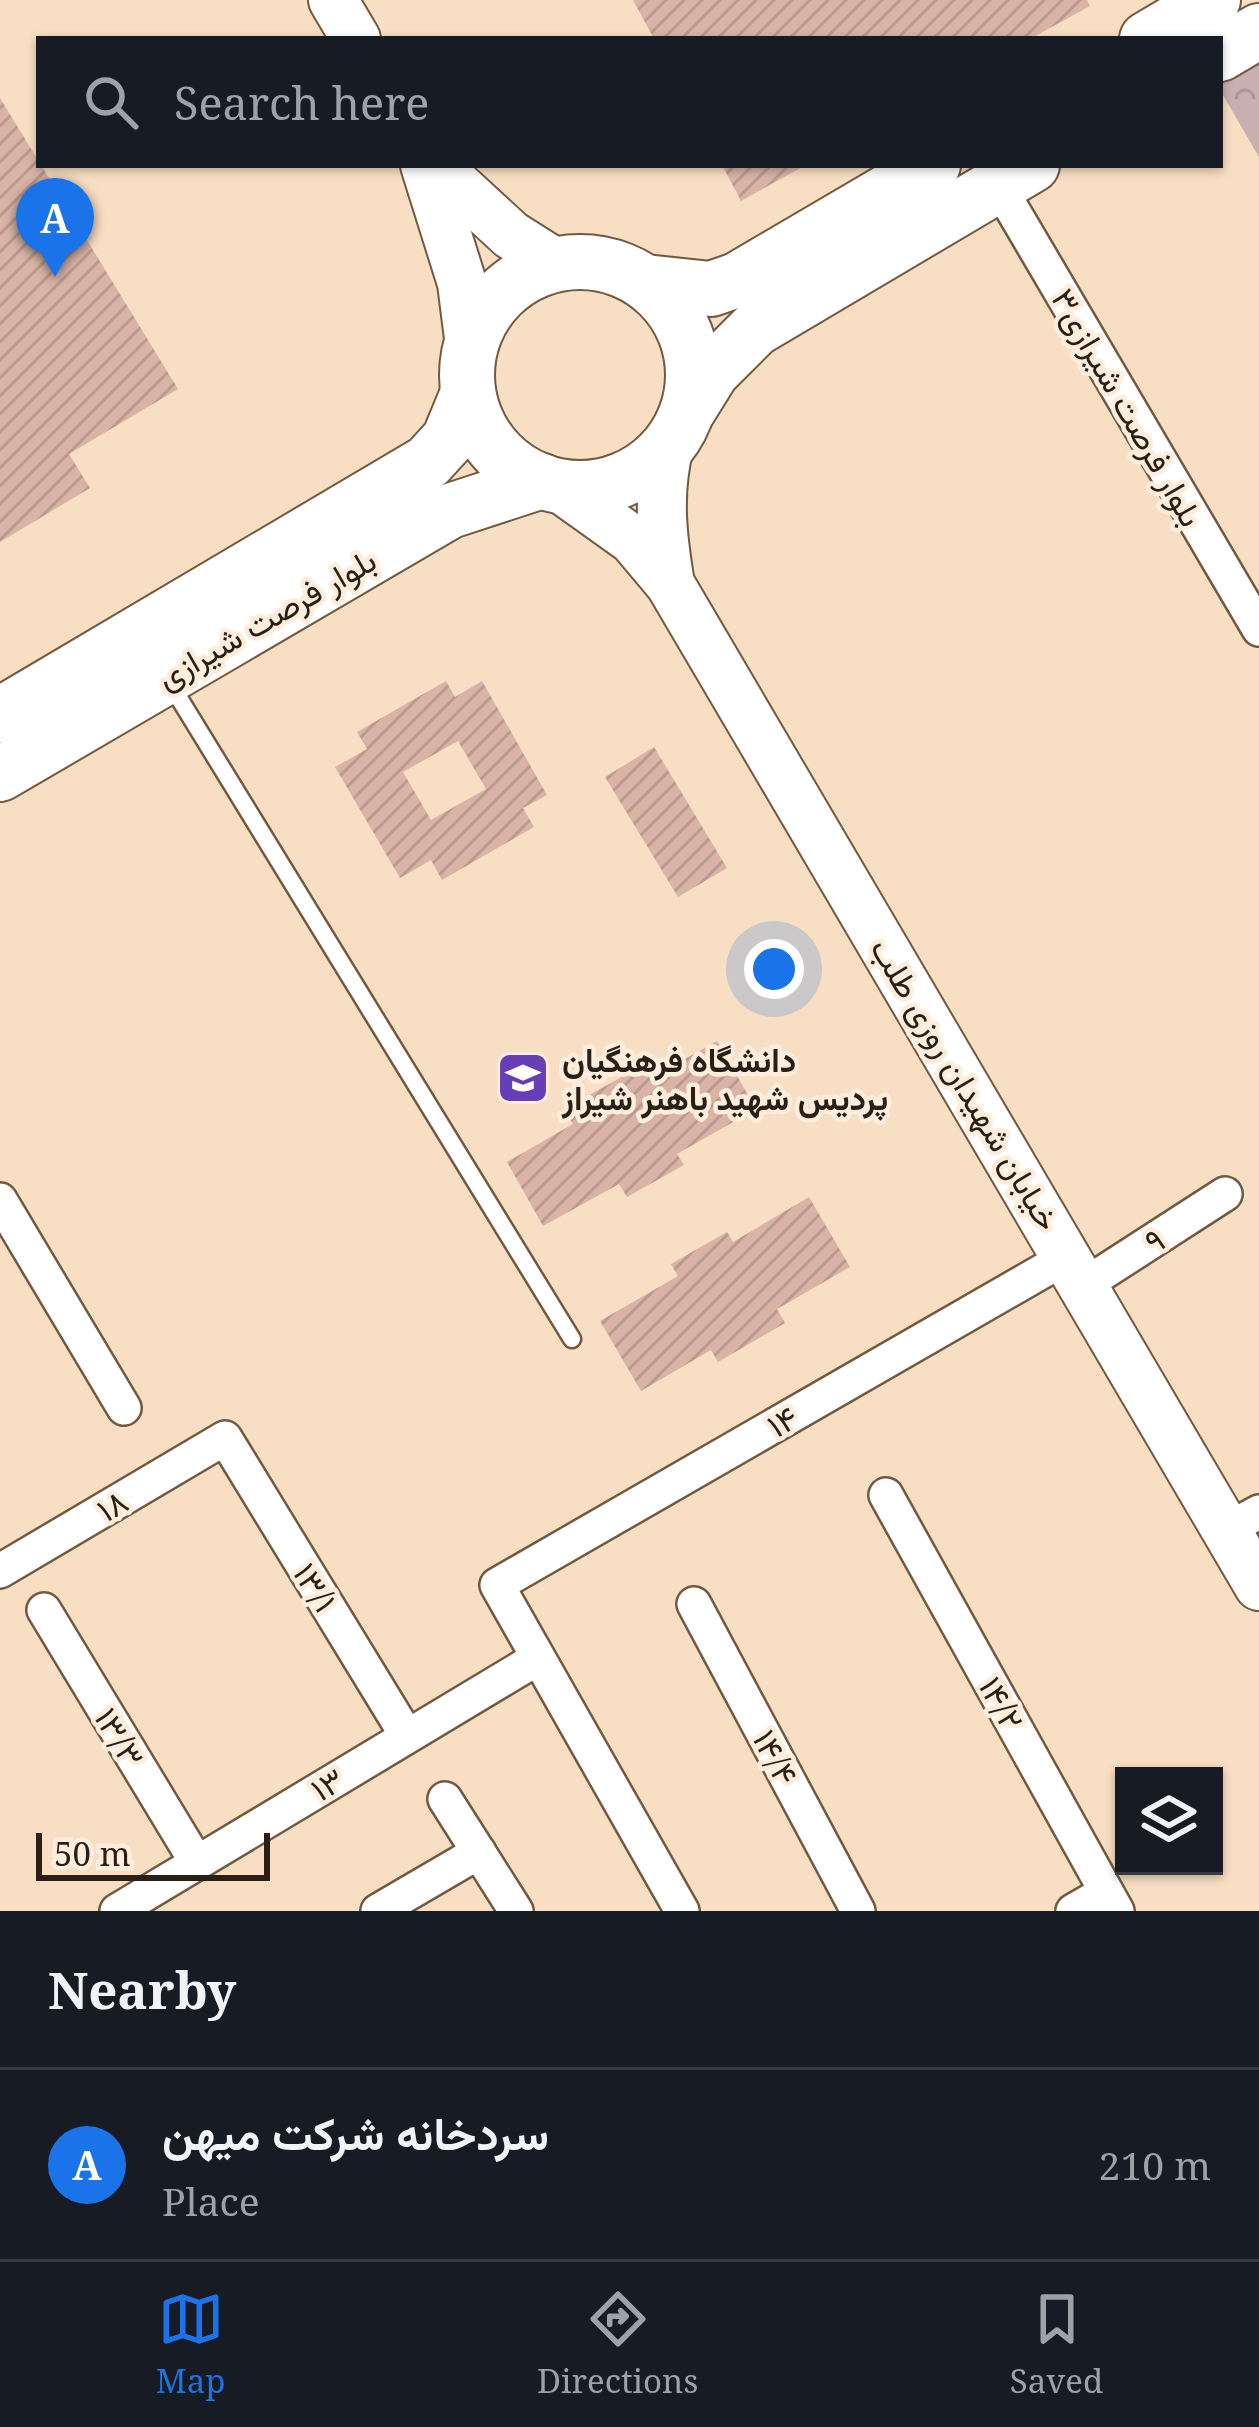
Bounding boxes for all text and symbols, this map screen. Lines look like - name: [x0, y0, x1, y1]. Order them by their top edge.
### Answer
- search box: [36, 36, 1223, 168]
- icon: search: [78, 69, 144, 135]
- text: Search here: [174, 72, 429, 133]
- pin: A: [16, 178, 94, 277]
- street label: ۳بلوار فرصت شیرازی: [1041, 280, 1215, 534]
- street label: بلوار فرصت شیرازی: [148, 537, 384, 699]
- street label: خیابان شهیدان روزی طلب: [861, 929, 1071, 1239]
- your location: [744, 939, 804, 999]
- place label: دانشگاه فرهنگیان پردیس شهید باهنر شیراز: [561, 1037, 888, 1121]
- school or university icon: دانشگاه فرهنگیان پردیس شهید باهنر شیراز: [495, 1050, 551, 1106]
- street label: ۹: [1135, 1217, 1173, 1263]
- street label: ۱۴: [758, 1394, 806, 1448]
- street label: ۱۸: [88, 1478, 136, 1532]
- street label: ۱۳/۱: [284, 1554, 348, 1620]
- street label: ۱۴/۲: [969, 1668, 1035, 1738]
- street label: ۱۳/۳: [85, 1699, 155, 1775]
- street label: ۱۴/۴: [743, 1721, 809, 1793]
- street label: ۱۳: [302, 1757, 352, 1811]
- map controls: [1115, 1767, 1223, 1875]
- button: layers: [1115, 1767, 1223, 1875]
- scale bar: [36, 1827, 270, 1880]
- text: 50 m: [54, 1831, 131, 1876]
- text: Nearby: [48, 1954, 236, 2024]
- text: سردخانه شرکت میهن: [162, 2102, 549, 2163]
- text: A: [72, 2138, 102, 2191]
- text: 210 m: [1099, 2138, 1211, 2191]
- text: Place: [162, 2174, 260, 2227]
- tab: Map: [156, 2286, 226, 2403]
- tab: Directions: [537, 2286, 698, 2403]
- tab: Saved: [1010, 2286, 1103, 2403]

